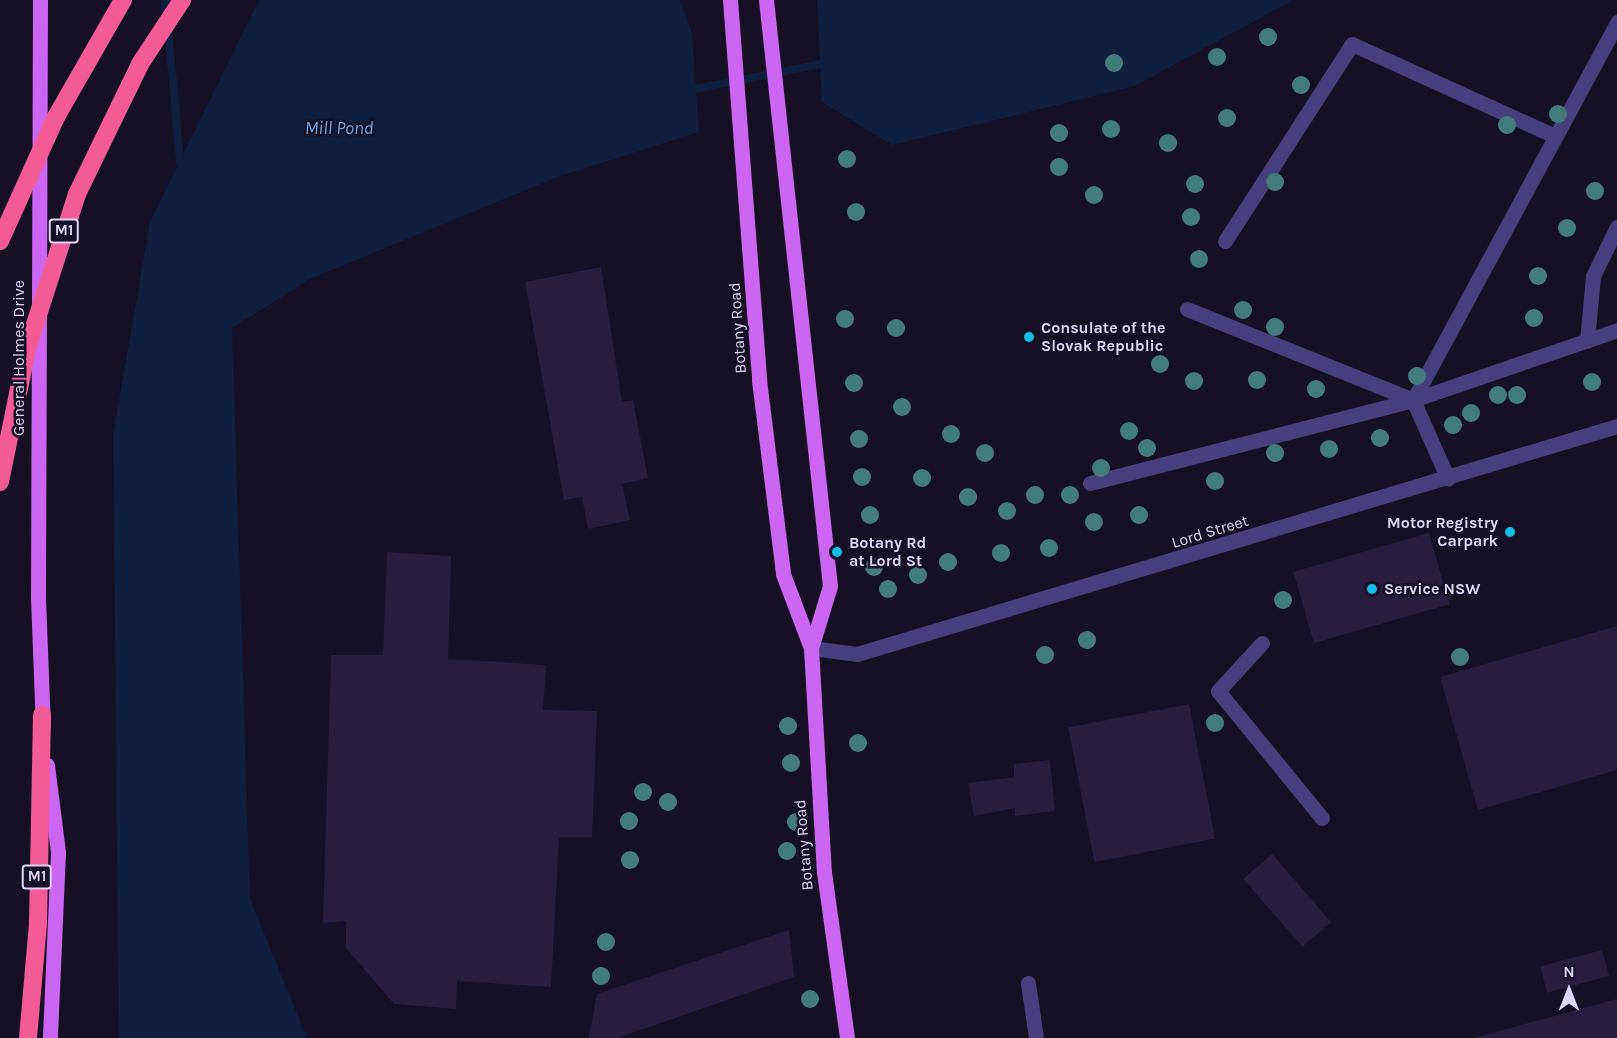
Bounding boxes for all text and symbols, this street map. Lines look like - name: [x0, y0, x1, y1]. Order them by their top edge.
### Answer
- water label: Mill Pond: [305, 117, 373, 139]
- road number: M1: [48, 219, 80, 243]
- street label: General Holmes Drive: [9, 280, 29, 436]
- street label: Botany Road: [725, 282, 751, 374]
- place label: Consulate of the Slovak Republic: [1041, 318, 1165, 356]
- marker: Consulate of the Slovak Republic: [1022, 330, 1036, 344]
- street label: Lord Street: [1169, 511, 1251, 553]
- place label: Motor Registry Carpark: [1387, 513, 1498, 551]
- marker: Motor Registry Carpark: [1503, 525, 1517, 539]
- place label: Botany Rd at Lord St: [849, 533, 926, 571]
- marker: Botany Rd at Lord St: [830, 545, 844, 559]
- place label: Service NSW: [1384, 579, 1480, 599]
- marker: Service NSW: [1365, 582, 1379, 596]
- street label: Botany Road: [790, 799, 818, 891]
- road number: M1: [20, 865, 54, 889]
- north arrow: [1539, 960, 1599, 1020]
- text: N: [1563, 962, 1575, 981]

